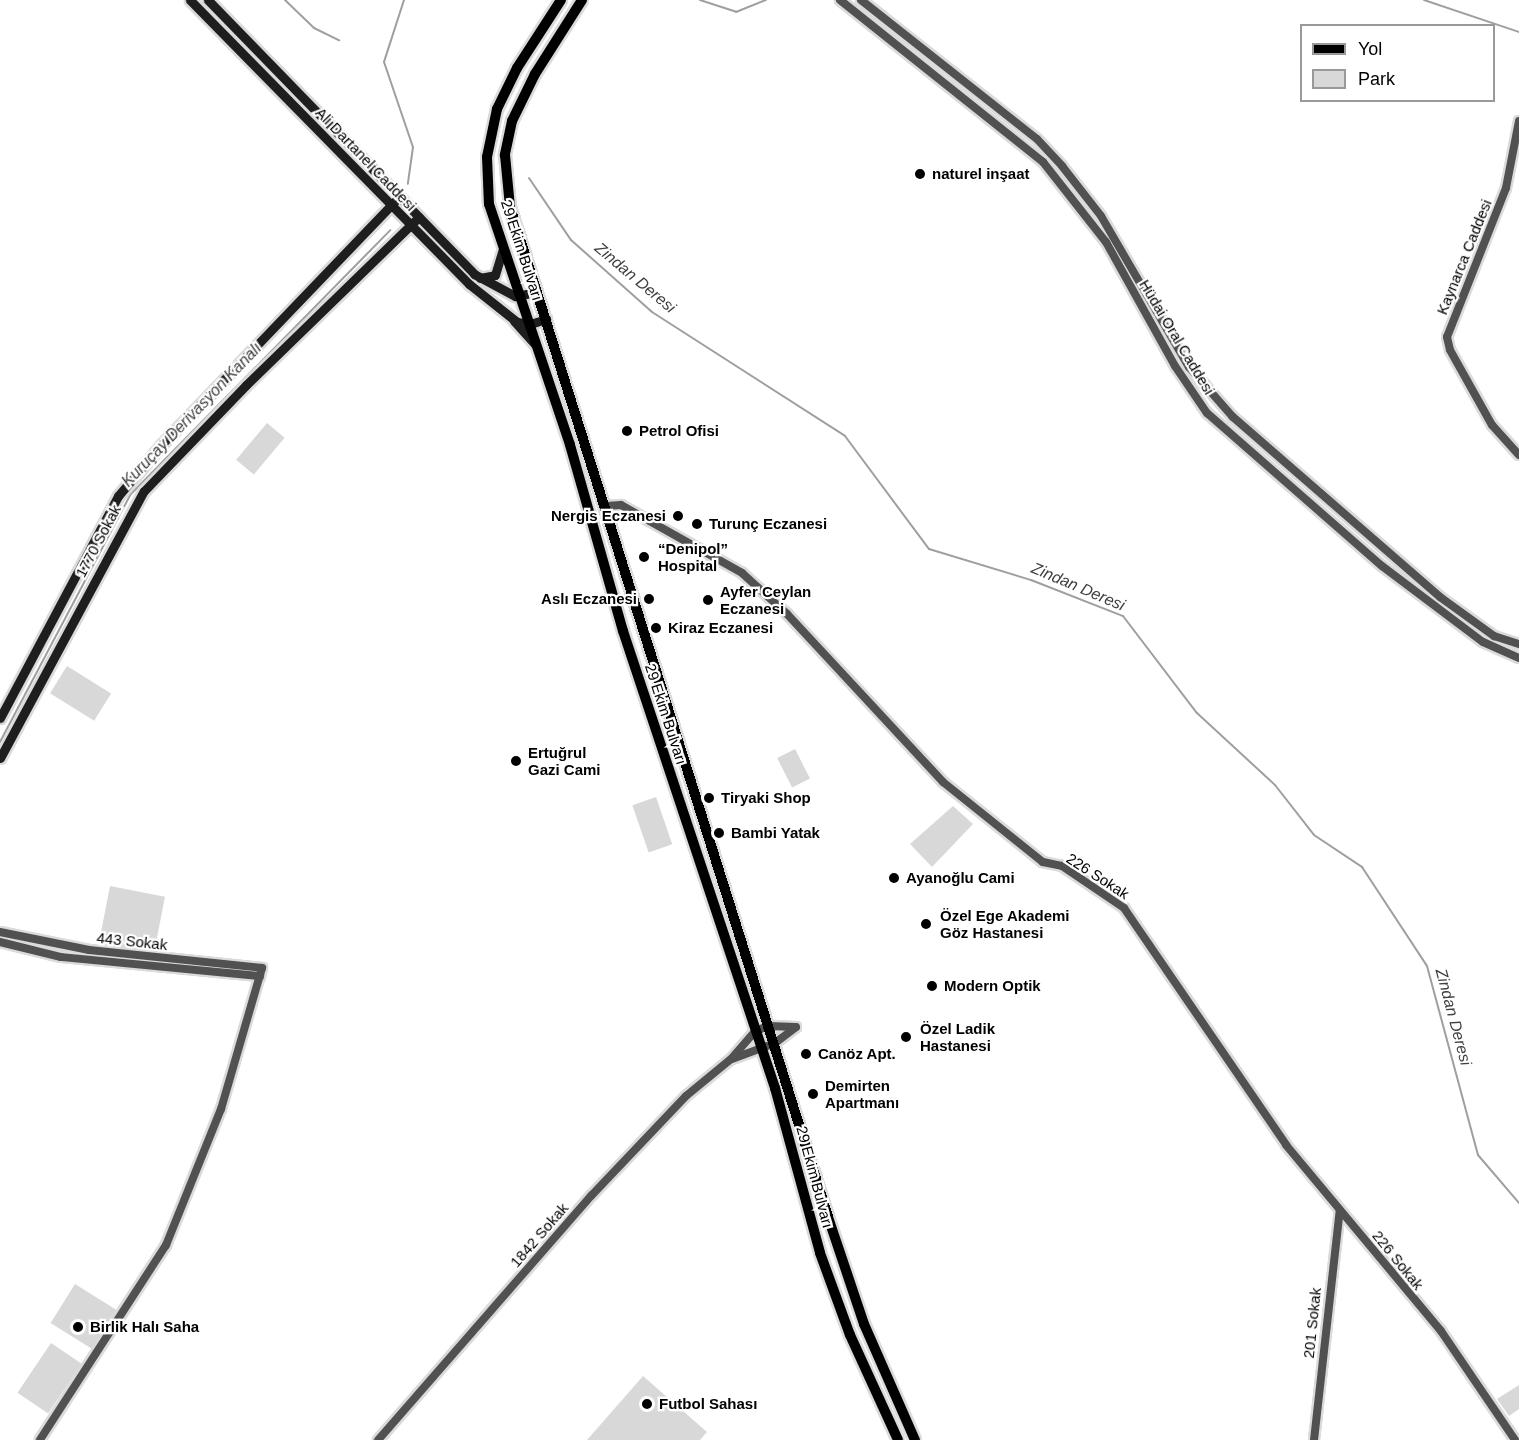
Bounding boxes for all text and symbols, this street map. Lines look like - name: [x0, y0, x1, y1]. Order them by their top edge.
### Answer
- legend: [1300, 24, 1495, 102]
- text: Yol: [1358, 39, 1382, 59]
- text: Park: [1358, 69, 1395, 89]
- street label: Ali Dartanel Caddesi: [312, 104, 420, 214]
- place label: naturel inşaat: [932, 165, 1030, 183]
- marker: naturel inşaat: [913, 167, 927, 181]
- street label: 29 Ekim Bulvarı: [497, 197, 547, 303]
- street label: Kaynarca Caddesi: [1433, 197, 1495, 317]
- water label: Zindan Deresi: [591, 239, 679, 317]
- street label: Hüdai Oral Caddesi: [1136, 276, 1218, 398]
- water label: Kuruçay Derivasyon Kanalı: [118, 339, 266, 491]
- place label: Petrol Ofisi: [639, 422, 719, 440]
- marker: Petrol Ofisi: [620, 424, 634, 438]
- street label: 1770 Sokak: [71, 502, 125, 580]
- place label: Nergis Eczanesi: [551, 507, 666, 525]
- marker: Nergis Eczanesi: [671, 509, 685, 523]
- place label: Turunç Eczanesi: [709, 515, 827, 533]
- marker: Turunç Eczanesi: [690, 517, 704, 531]
- place label: “Denipol” Hospital: [658, 539, 728, 574]
- marker: “Denipol” Hospital: [635, 548, 653, 566]
- water label: Zindan Deresi: [1028, 559, 1128, 615]
- place label: Ayfer Ceylan Eczanesi: [720, 582, 811, 617]
- place label: Aslı Eczanesi: [541, 590, 637, 608]
- marker: Aslı Eczanesi: [642, 592, 656, 606]
- marker: Ayfer Ceylan Eczanesi: [701, 593, 715, 607]
- place label: Kiraz Eczanesi: [668, 619, 773, 637]
- marker: Kiraz Eczanesi: [649, 621, 663, 635]
- street label: 29 Ekim Bulvarı: [641, 661, 691, 767]
- place label: Ertuğrul Gazi Cami: [528, 743, 601, 778]
- marker: Ertuğrul Gazi Cami: [509, 754, 523, 768]
- place label: Tiryaki Shop: [721, 789, 811, 807]
- marker: Tiryaki Shop: [702, 791, 716, 805]
- place label: Bambi Yatak: [731, 824, 820, 842]
- marker: Bambi Yatak: [712, 826, 726, 840]
- street label: 226 Sokak: [1063, 849, 1133, 903]
- place label: Ayanoğlu Cami: [906, 869, 1015, 887]
- marker: Ayanoğlu Cami: [887, 871, 901, 885]
- place label: Özel Ege Akademi Göz Hastanesi: [940, 906, 1070, 941]
- marker: Özel Ege Akademi Göz Hastanesi: [917, 915, 935, 933]
- street label: 443 Sokak: [96, 928, 168, 954]
- water label: Zindan Deresi: [1431, 966, 1475, 1068]
- place label: Modern Optik: [944, 977, 1041, 995]
- marker: Modern Optik: [925, 979, 939, 993]
- place label: Özel Ladik Hastanesi: [920, 1019, 995, 1054]
- marker: Özel Ladik Hastanesi: [897, 1028, 915, 1046]
- place label: Canöz Apt.: [818, 1045, 896, 1063]
- marker: Canöz Apt.: [799, 1047, 813, 1061]
- place label: Demirten Apartmanı: [825, 1076, 899, 1111]
- marker: Demirten Apartmanı: [806, 1087, 820, 1101]
- street label: 29 Ekim Bulvarı: [793, 1124, 837, 1230]
- street label: 1842 Sokak: [506, 1199, 572, 1271]
- street label: 226 Sokak: [1369, 1227, 1427, 1293]
- street label: 201 Sokak: [1299, 1287, 1325, 1359]
- place label: Birlik Halı Saha: [90, 1318, 199, 1336]
- marker: Birlik Halı Saha: [71, 1320, 85, 1334]
- place label: Futbol Sahası: [659, 1395, 757, 1413]
- marker: Futbol Sahası: [640, 1397, 654, 1411]

